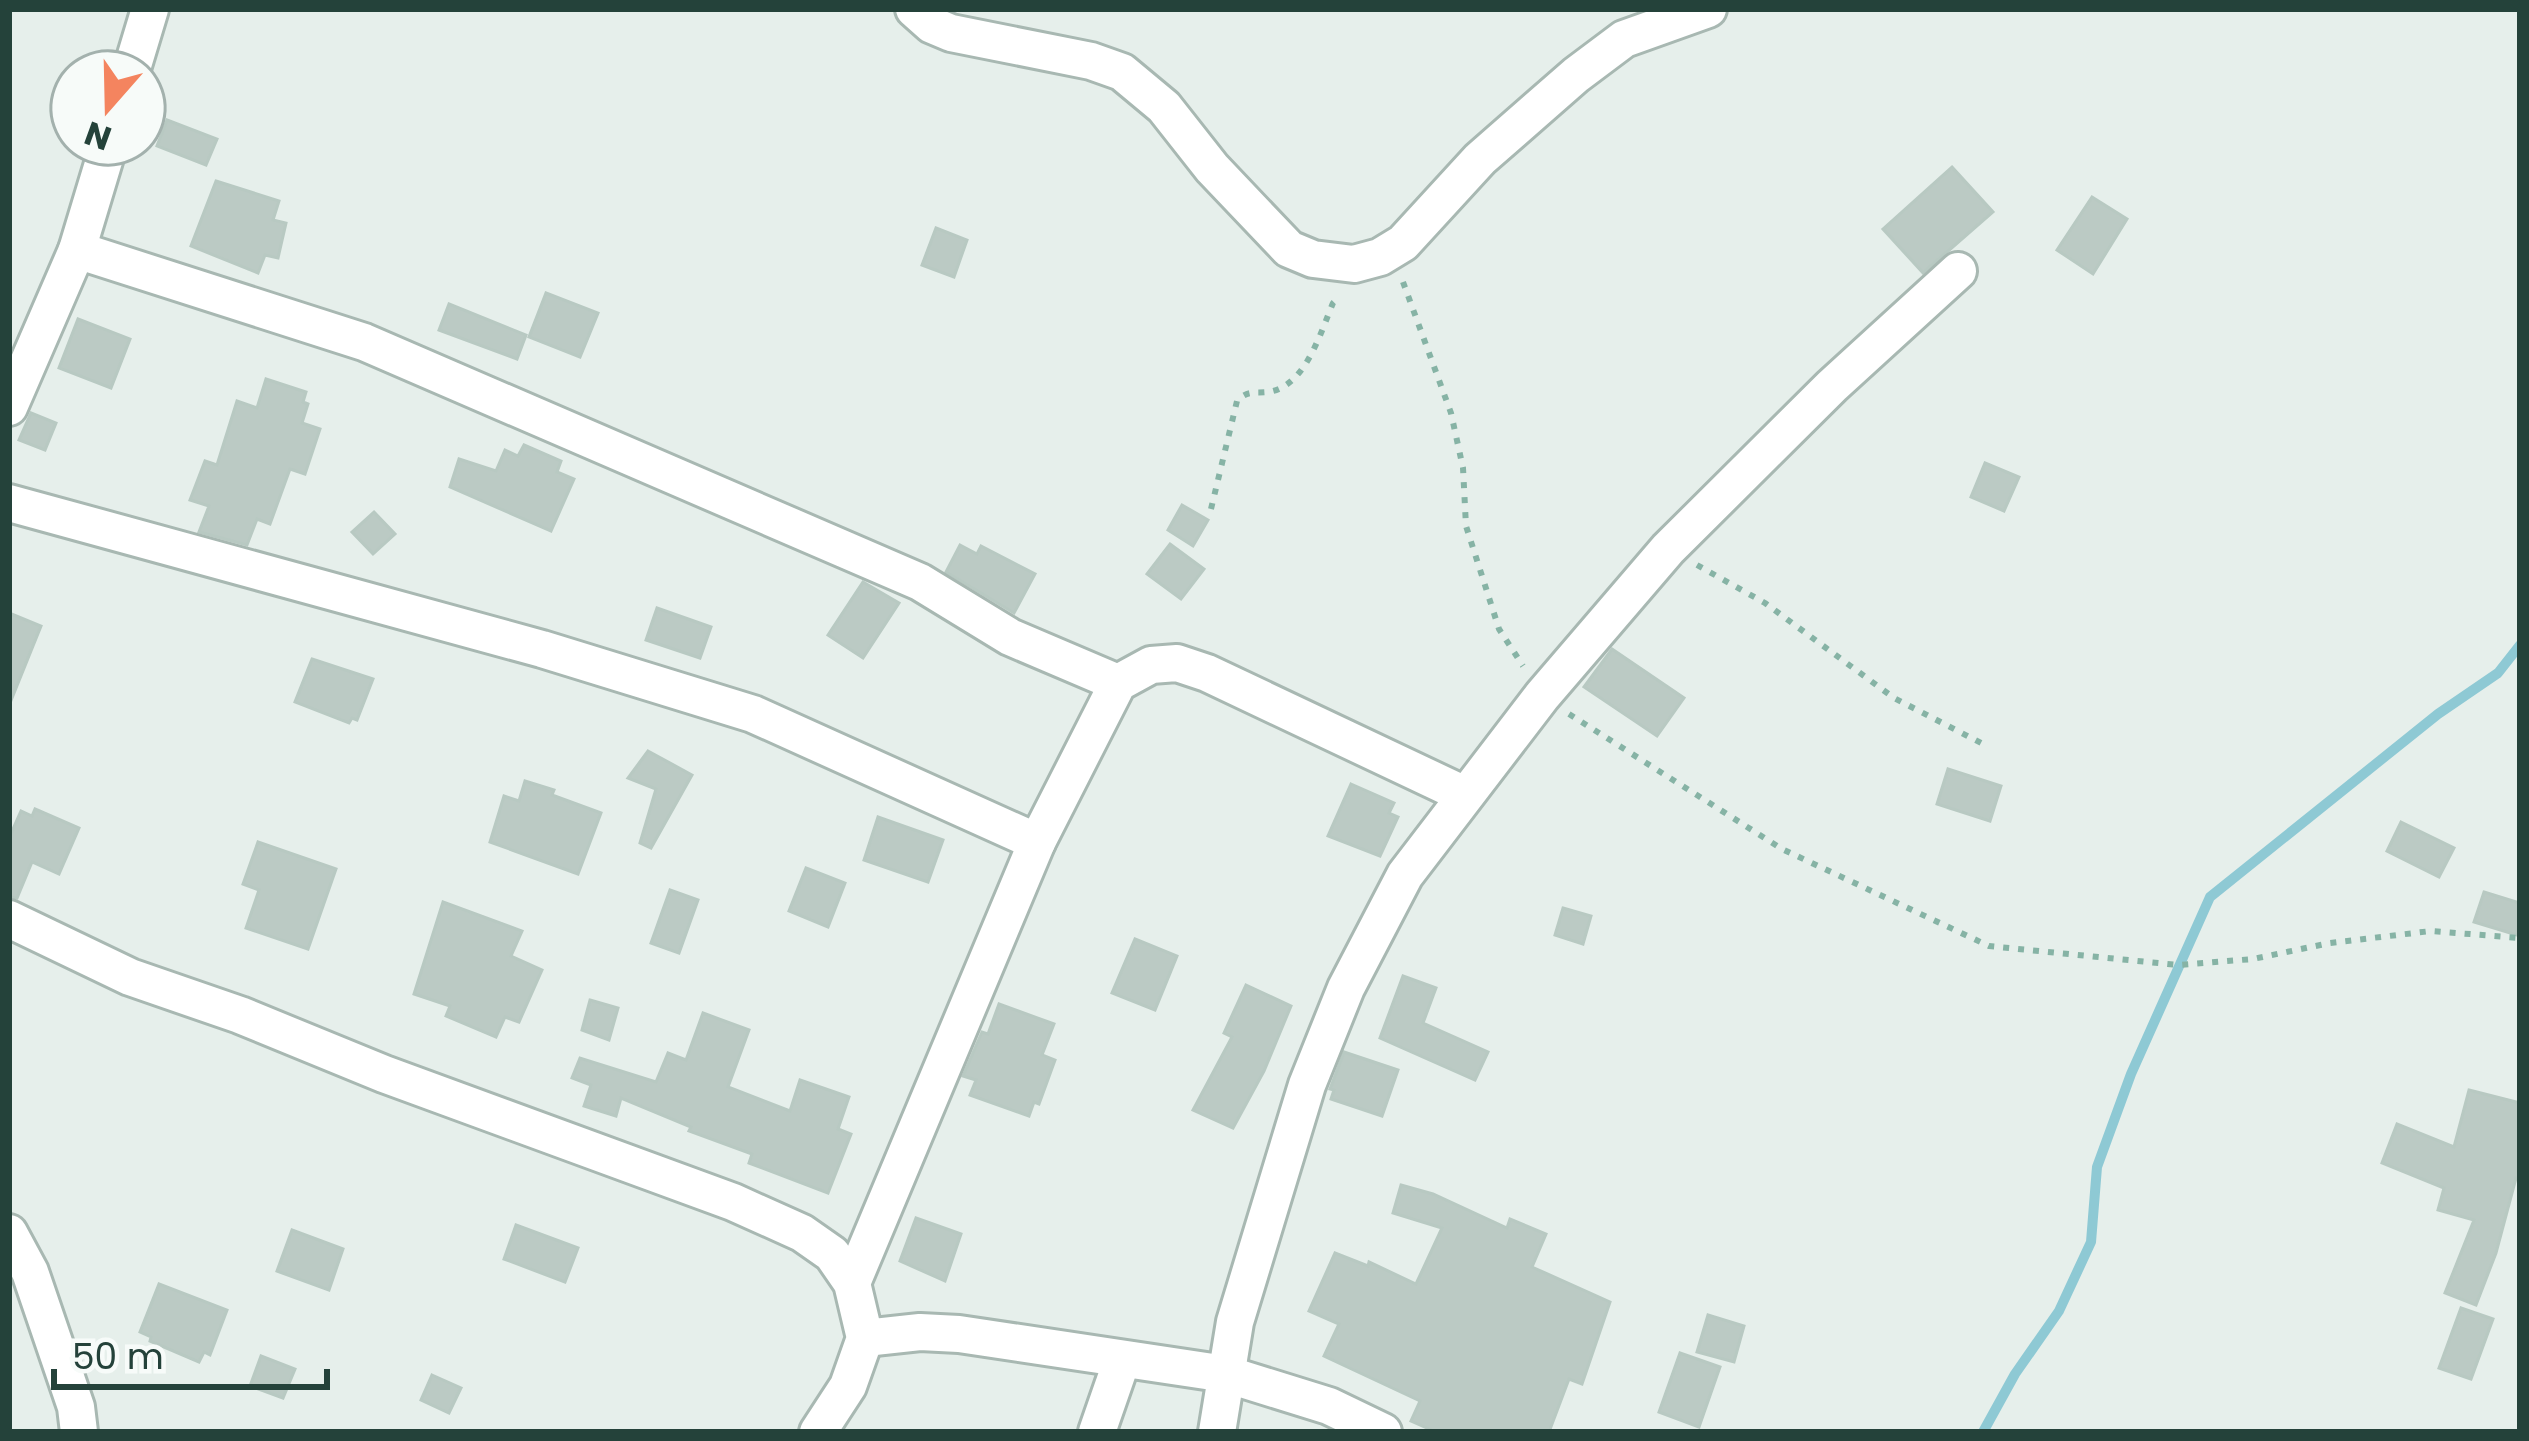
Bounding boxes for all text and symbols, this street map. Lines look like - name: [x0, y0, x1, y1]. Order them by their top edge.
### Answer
- north arrow: [48, 48, 168, 168]
- text: N: [78, 109, 118, 162]
- scale bar: [54, 1315, 327, 1389]
- text: 50 m: [72, 1331, 164, 1382]

